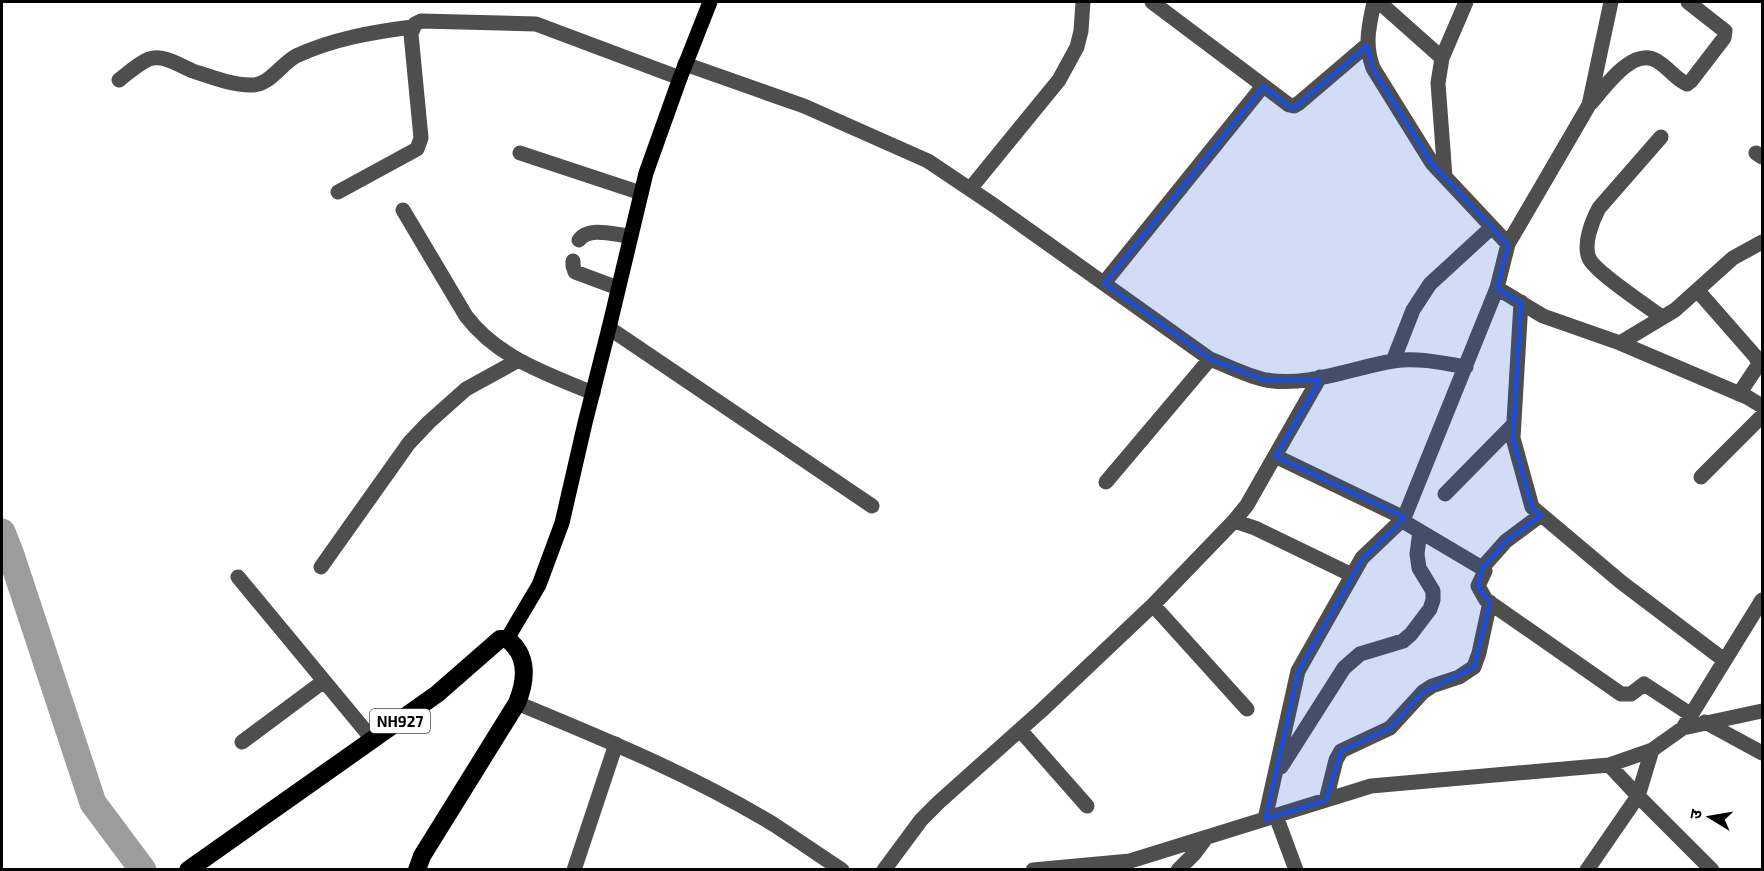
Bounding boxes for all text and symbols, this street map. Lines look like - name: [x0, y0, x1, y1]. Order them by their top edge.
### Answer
- road number: NH927: [370, 709, 430, 733]
- north arrow: [1680, 787, 1740, 847]
- text: उ: [1685, 807, 1705, 820]

